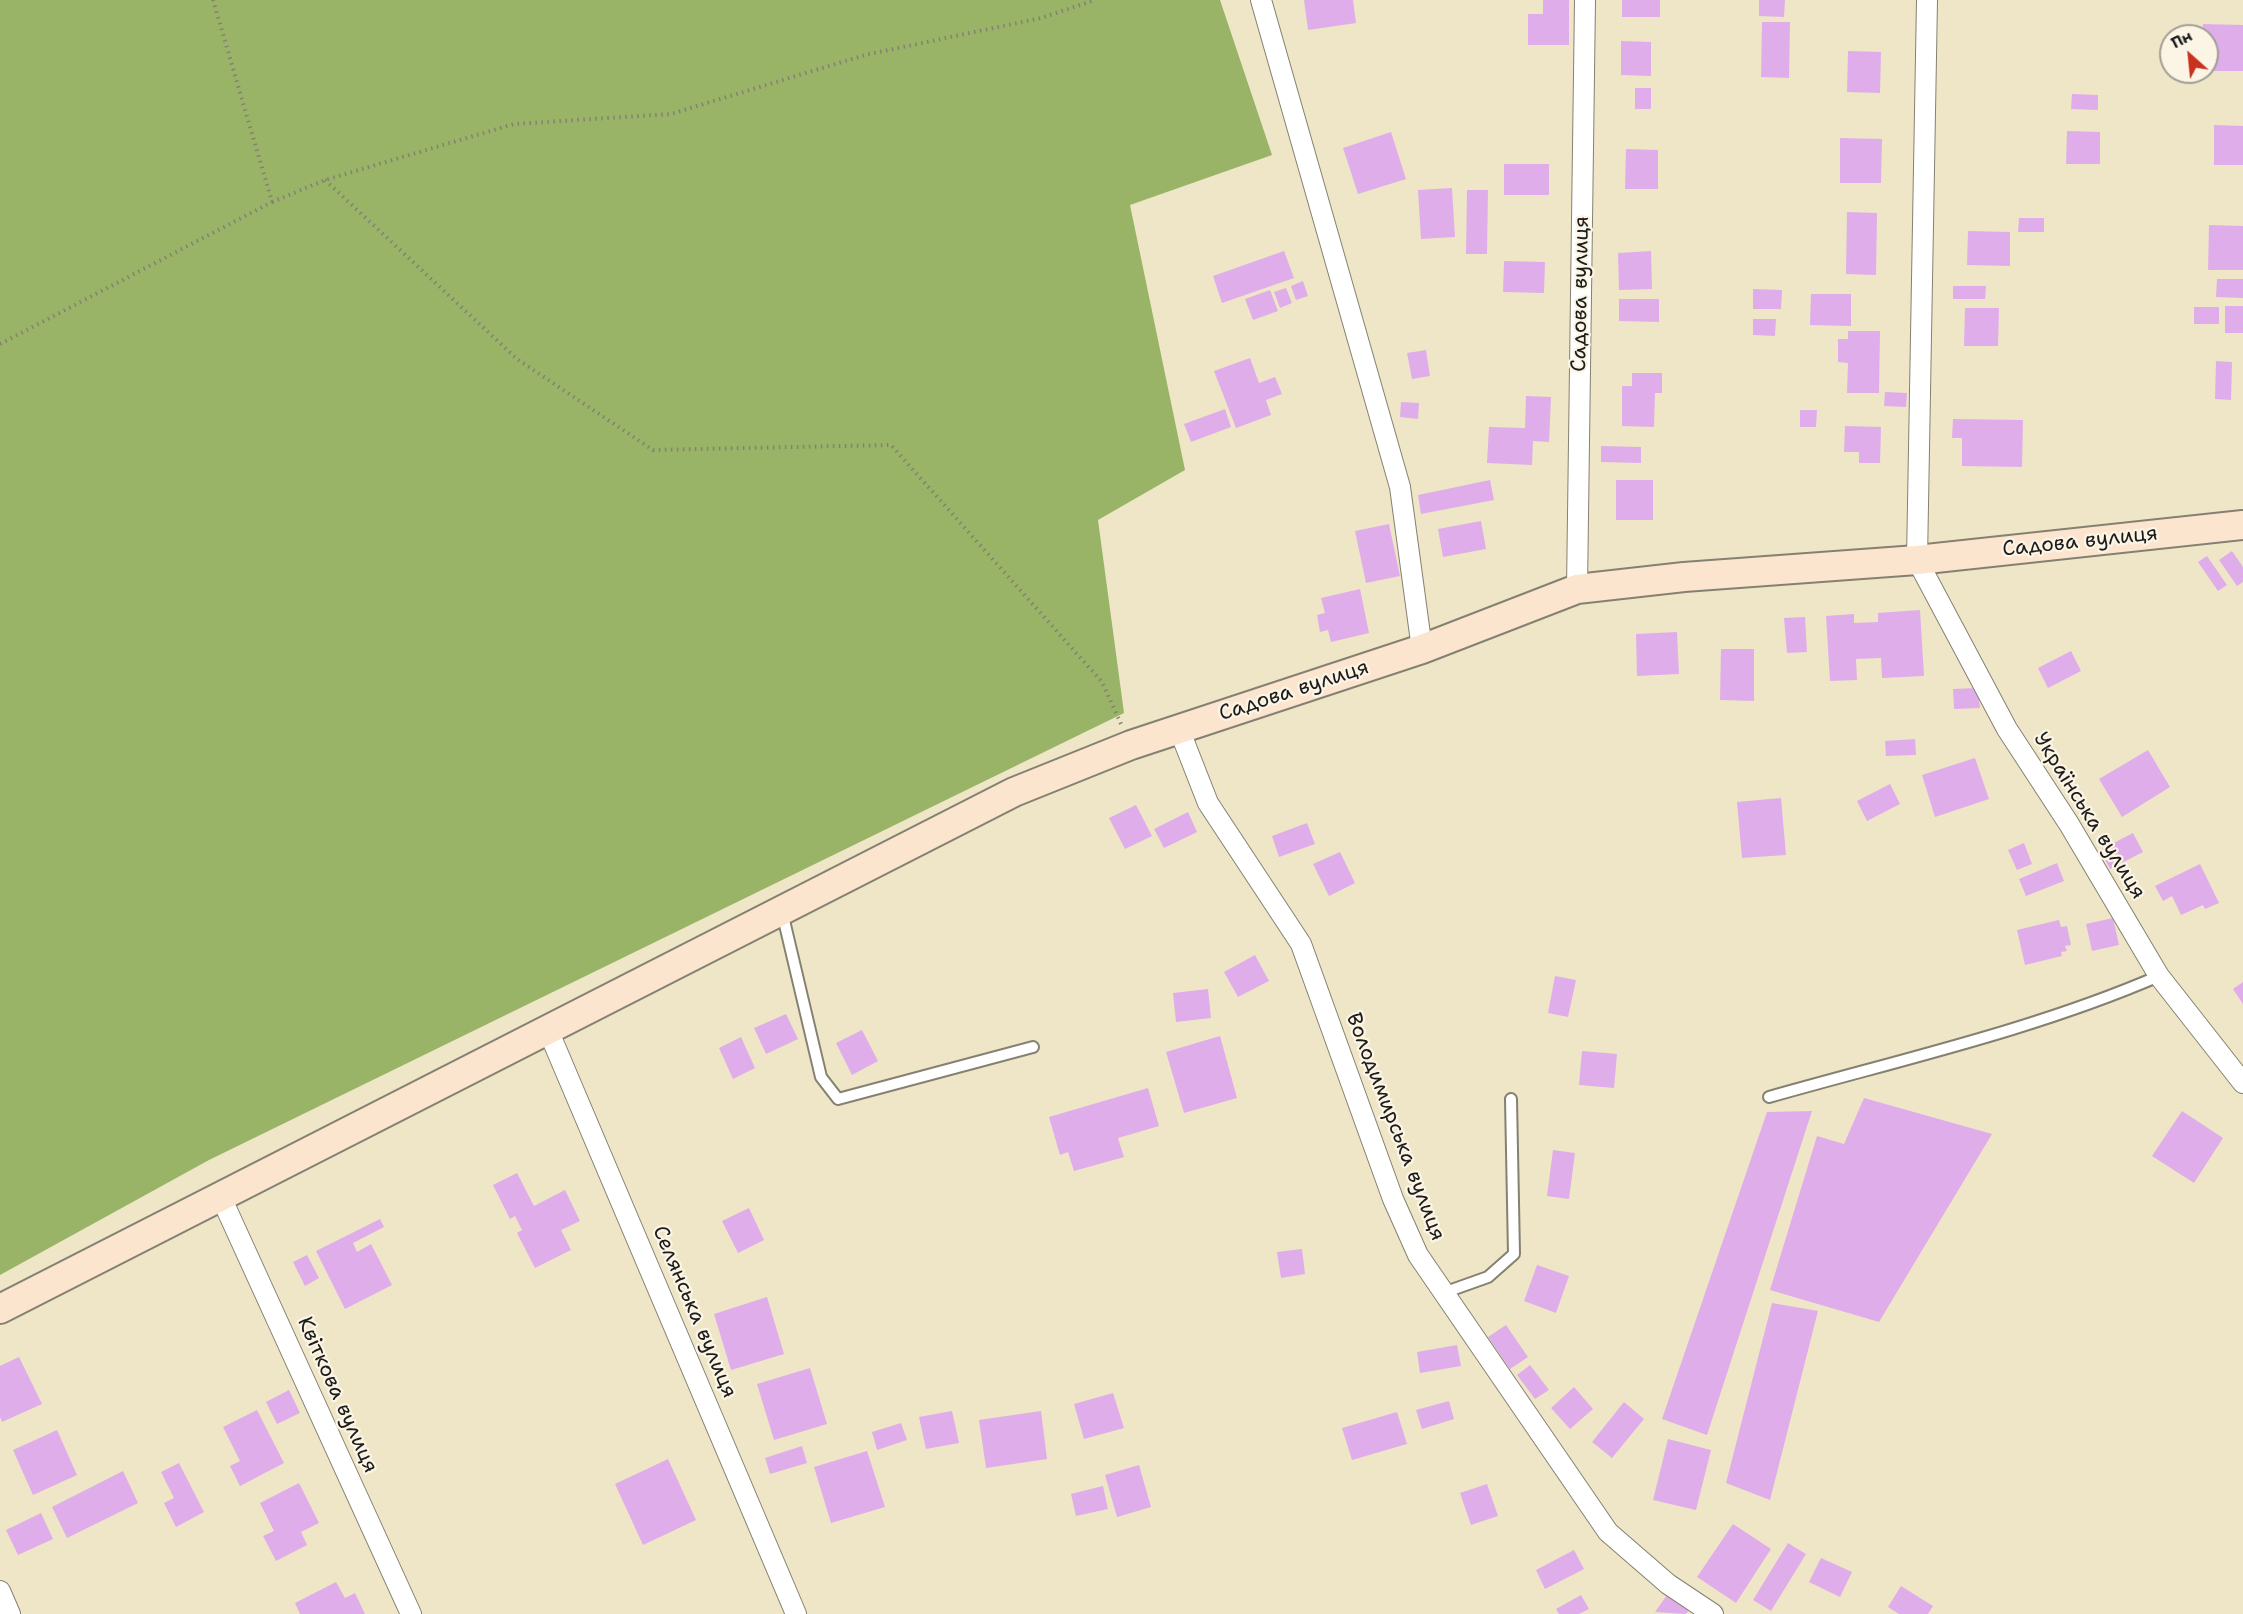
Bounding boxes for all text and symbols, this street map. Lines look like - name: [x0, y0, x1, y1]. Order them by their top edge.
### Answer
- north arrow: [2159, 24, 2219, 84]
- text: Пн: [2167, 25, 2196, 53]
- street label: Садова вулиця: [1567, 216, 1595, 372]
- street label: Садова вулиця: [2001, 521, 2159, 563]
- street label: Садова вулиця: [1216, 655, 1372, 727]
- street label: Українська вулиця: [2028, 728, 2150, 904]
- street label: Володимирська вулиця: [1340, 1010, 1450, 1244]
- street label: Селянська вулиця: [646, 1222, 742, 1402]
- street label: Квіткова вулиця: [291, 1313, 383, 1477]

